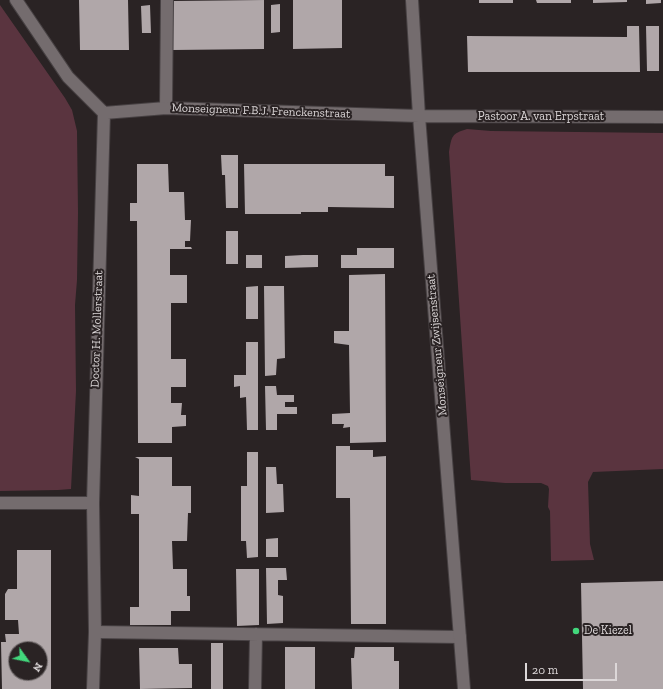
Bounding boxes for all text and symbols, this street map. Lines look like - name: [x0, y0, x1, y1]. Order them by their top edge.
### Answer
- street label: Monseigneur F.B.J. Frenckenstraat: [171, 101, 351, 121]
- street label: Pastoor A. van Erpstraat: [478, 110, 604, 124]
- street label: Doctor H. Mollerstraat: [88, 270, 106, 388]
- street label: Monseigneur Zwijsenstraat: [424, 274, 450, 416]
- place label: De Kiezel: [584, 624, 632, 638]
- marker: De Kiezel: [571, 626, 581, 636]
- north arrow: [8, 641, 48, 681]
- scale bar: [527, 655, 619, 681]
- text: N: [30, 660, 45, 674]
- text: 20 m: [532, 663, 558, 677]

